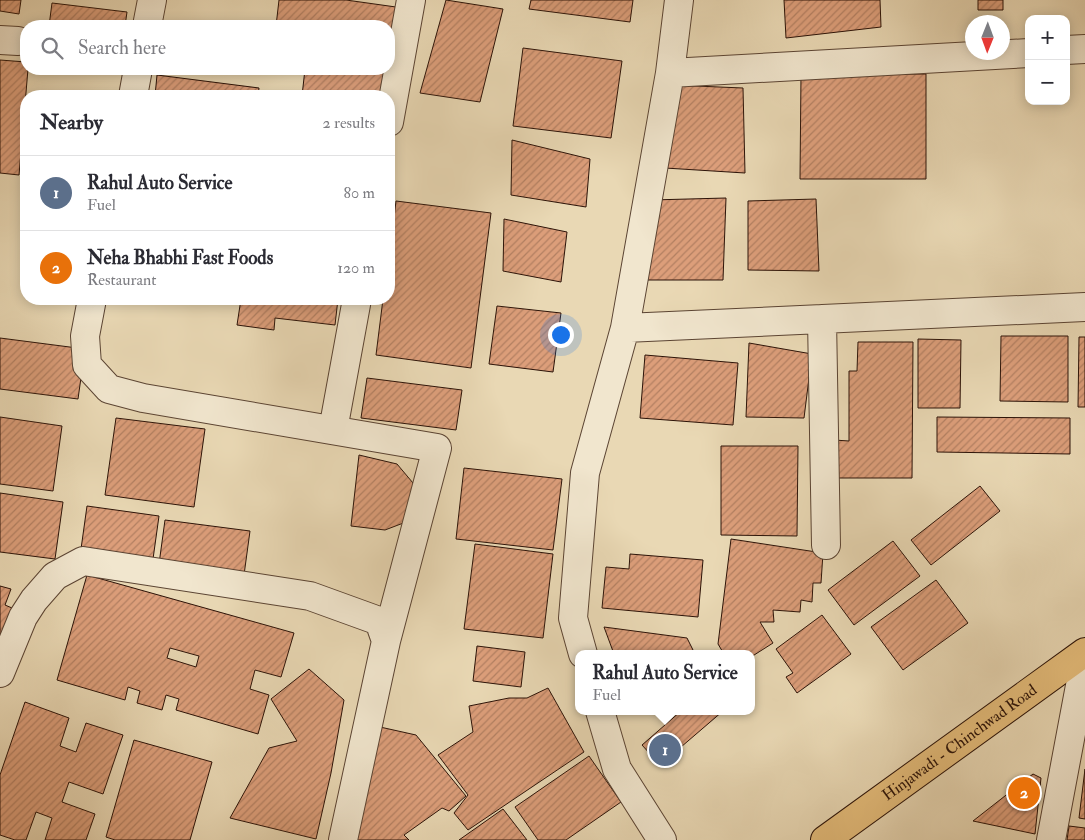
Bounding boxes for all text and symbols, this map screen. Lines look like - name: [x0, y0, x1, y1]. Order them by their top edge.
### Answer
- north arrow: [965, 15, 1010, 60]
- map controls: [1025, 15, 1070, 105]
- button: +: [1025, 15, 1070, 60]
- search box: [20, 20, 395, 75]
- icon: search: [38, 34, 66, 62]
- text: Search here: [78, 36, 166, 60]
- button: −: [1025, 60, 1070, 105]
- text: Nearby: [40, 109, 103, 136]
- text: 2 results: [322, 113, 375, 133]
- text: Rahul Auto Service: [87, 171, 232, 195]
- text: 1: [53, 183, 59, 203]
- text: 80 m: [344, 183, 375, 203]
- text: Fuel: [87, 195, 116, 215]
- text: Neha Bhabhi Fast Foods: [87, 246, 273, 270]
- text: 2: [52, 258, 60, 278]
- text: 120 m: [337, 258, 375, 278]
- text: Restaurant: [87, 270, 156, 290]
- your location: [548, 322, 574, 348]
- popup: [575, 650, 755, 715]
- text: Rahul Auto Service: [592, 661, 738, 685]
- street label: Hinjawadi - Chinchwad Road: [878, 680, 1041, 805]
- text: Fuel: [592, 685, 621, 705]
- pin: 1: [649, 731, 681, 769]
- pin: 2: [1008, 774, 1040, 812]

